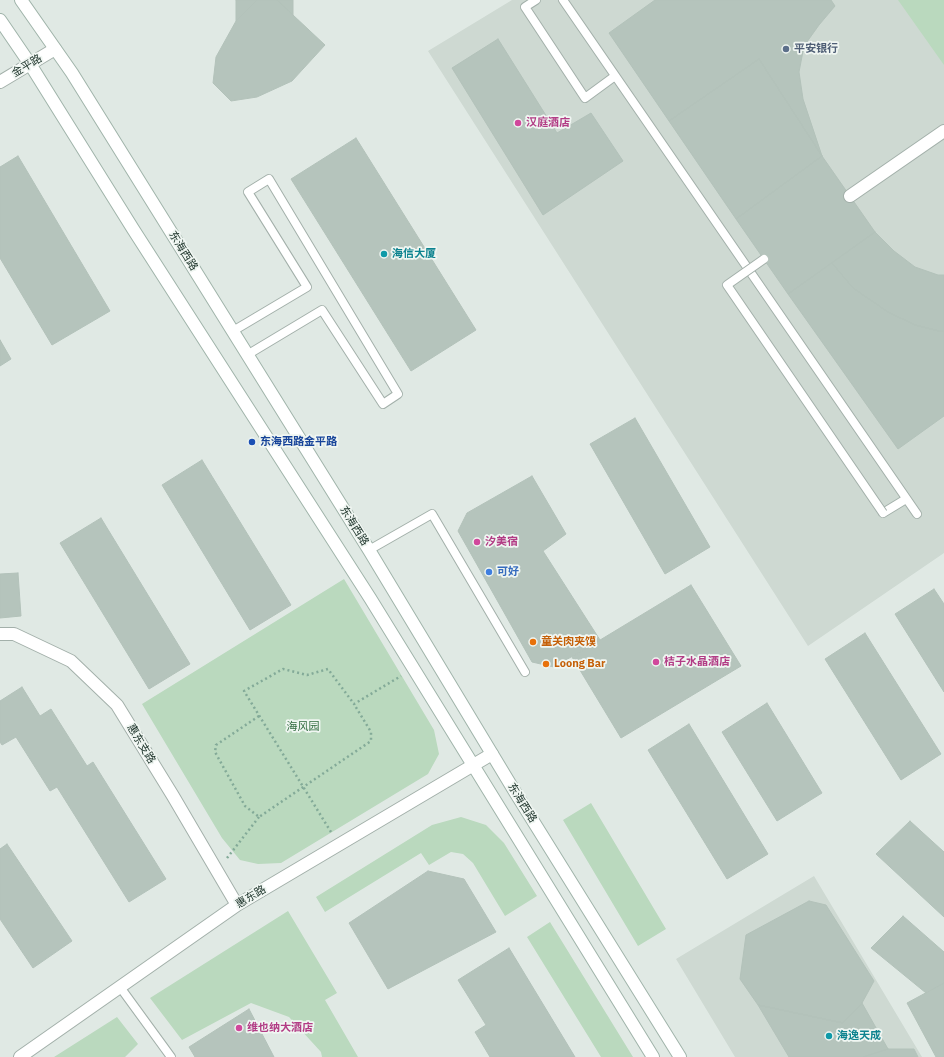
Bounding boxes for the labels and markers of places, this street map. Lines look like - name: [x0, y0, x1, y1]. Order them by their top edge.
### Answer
- place label: 平安银行: [794, 42, 838, 56]
- marker: 平安银行: [781, 44, 791, 54]
- place label: 汉庭酒店: [526, 116, 570, 130]
- marker: 汉庭酒店: [513, 118, 523, 128]
- place label: 海信大厦: [392, 247, 436, 261]
- marker: 海信大厦: [379, 249, 389, 259]
- place label: 东海西路金平路: [260, 435, 337, 449]
- marker: 东海西路金平路: [247, 437, 257, 447]
- place label: 汐美宿: [485, 535, 518, 549]
- marker: 汐美宿: [472, 537, 482, 547]
- place label: 可好: [497, 565, 519, 579]
- marker: 可好: [484, 567, 494, 577]
- place label: 童关肉夹馍: [541, 635, 596, 649]
- marker: 童关肉夹馍: [528, 637, 538, 647]
- place label: 桔子水晶酒店: [664, 655, 730, 669]
- place label: Loong Bar: [554, 657, 605, 671]
- marker: 桔子水晶酒店: [651, 657, 661, 667]
- marker: Loong Bar: [541, 659, 551, 669]
- place label: 维也纳大酒店: [247, 1021, 313, 1035]
- marker: 维也纳大酒店: [234, 1023, 244, 1033]
- place label: 海逸天成: [837, 1029, 881, 1043]
- marker: 海逸天成: [824, 1031, 834, 1041]

